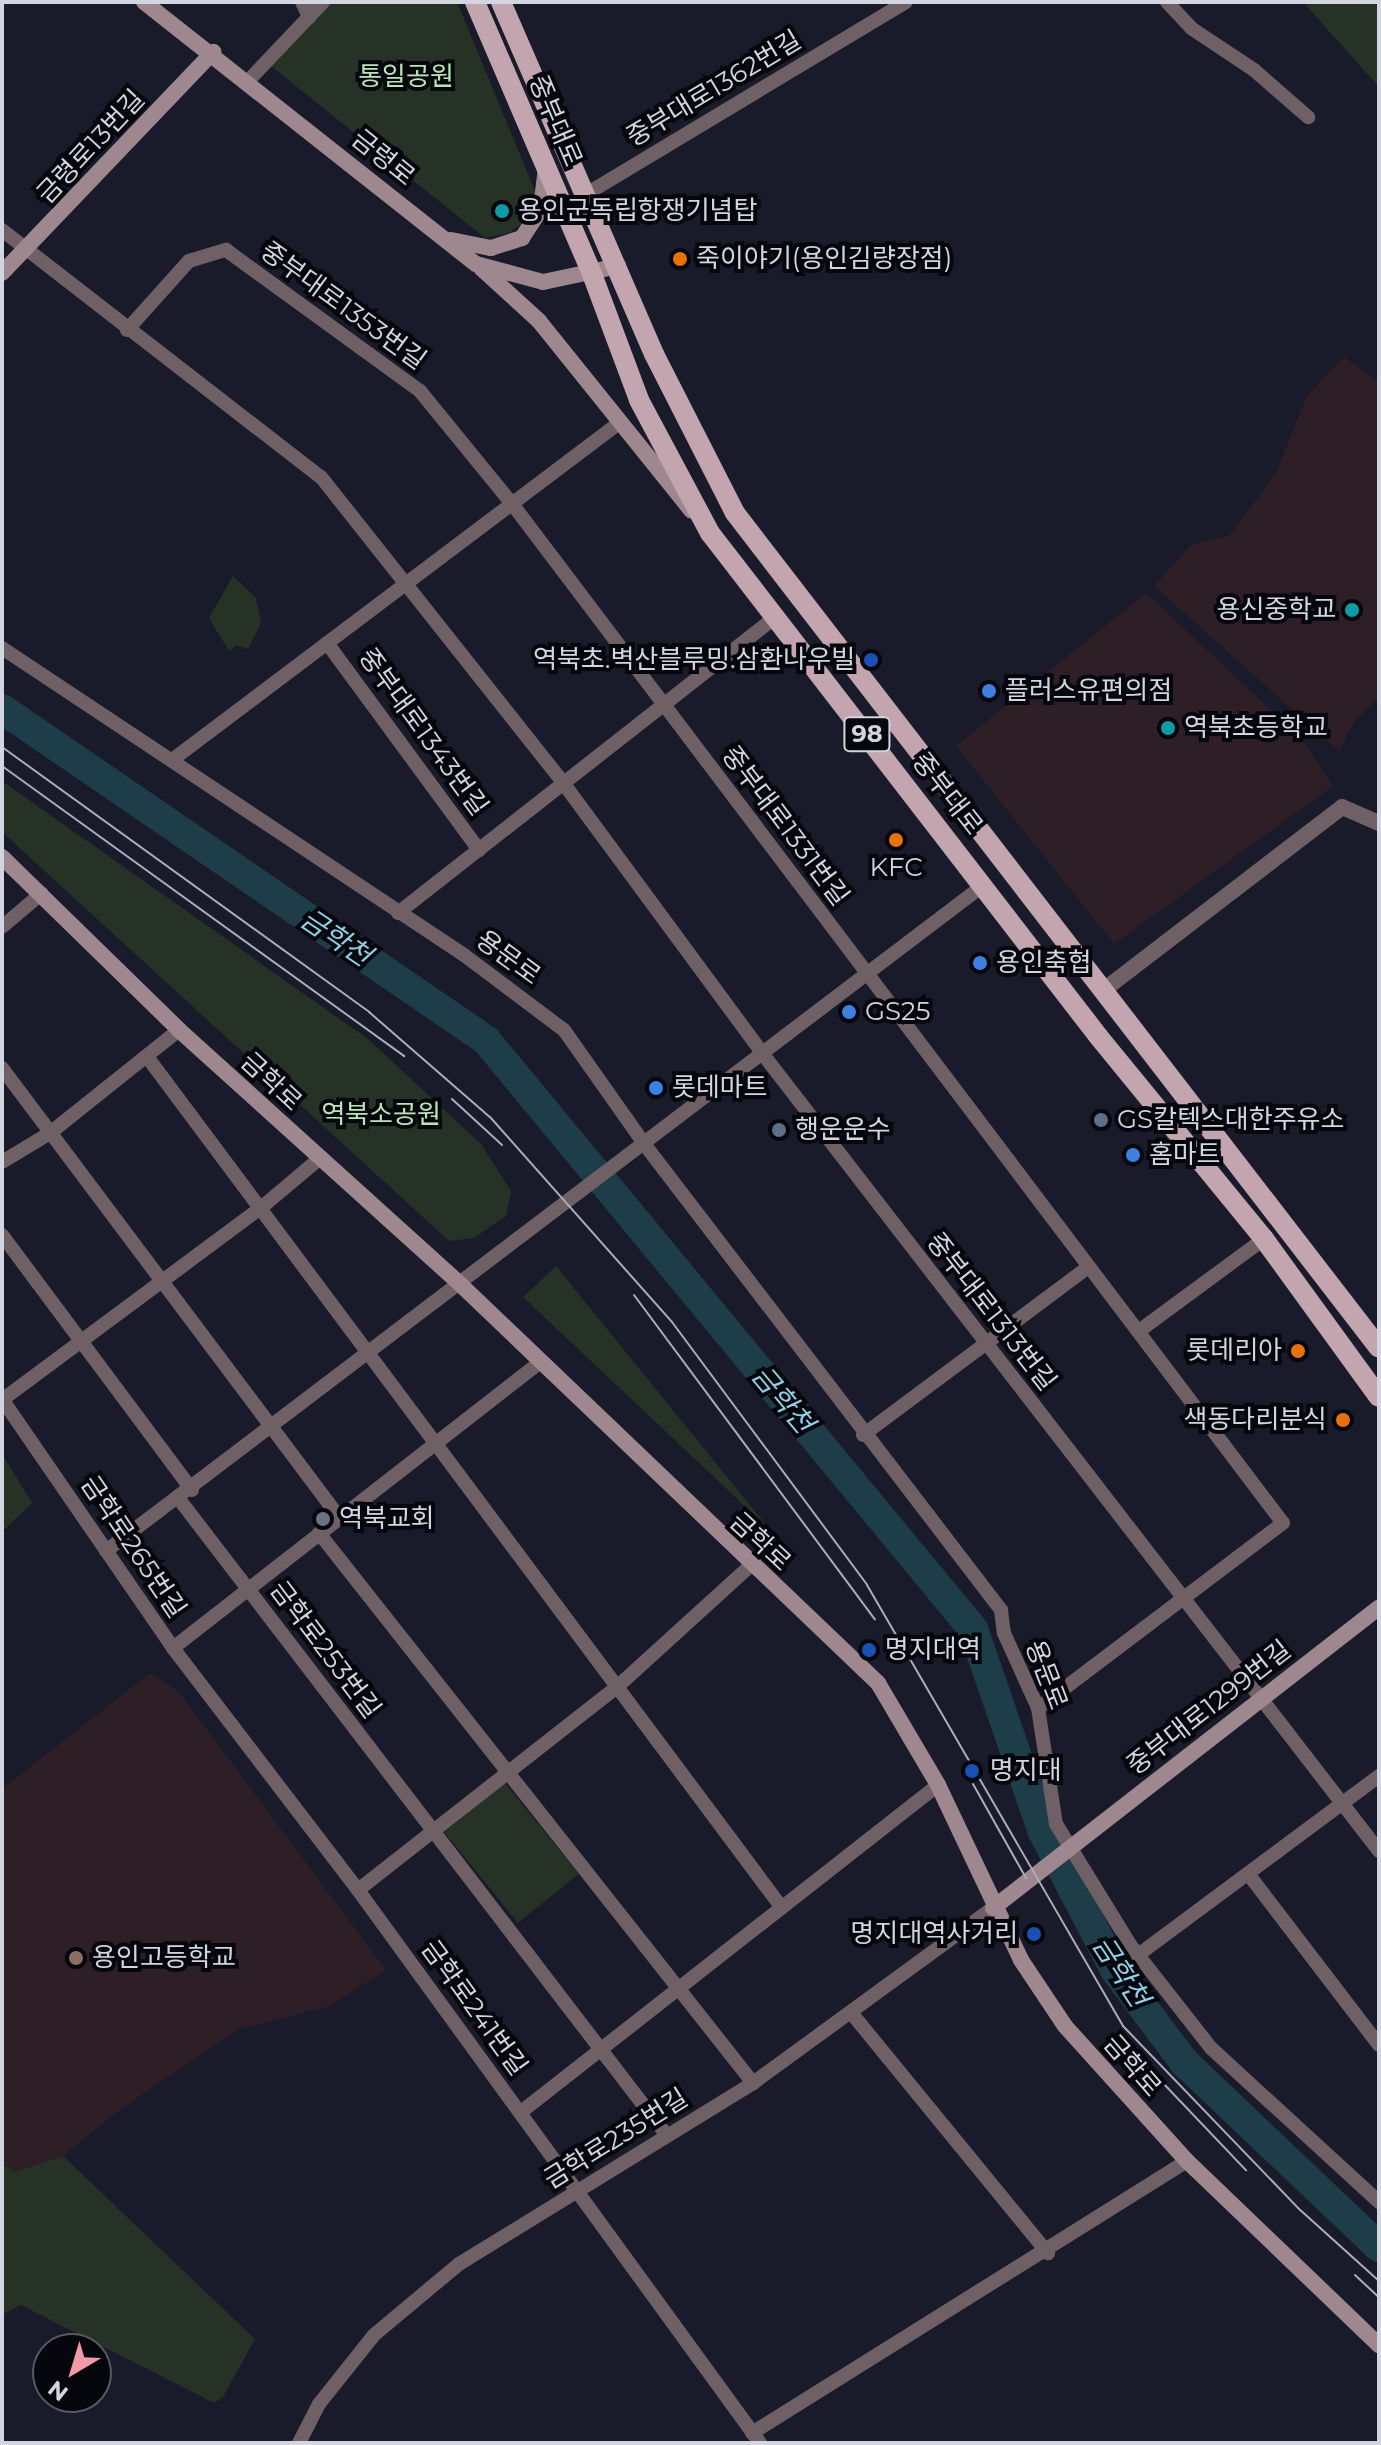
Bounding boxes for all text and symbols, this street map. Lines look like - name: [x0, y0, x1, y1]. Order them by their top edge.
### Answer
- street label: 중부대로1362번길: [621, 25, 807, 153]
- park label: 통일공원: [358, 61, 454, 93]
- street label: 중부대로: [522, 71, 588, 171]
- street label: 금령로13번길: [31, 84, 151, 210]
- street label: 금령로: [345, 123, 421, 193]
- place label: 용인군독립항쟁기념탑: [518, 195, 757, 227]
- marker: 용인군독립항쟁기념탑: [493, 202, 511, 220]
- street label: 중부대로1353번길: [254, 236, 432, 376]
- place label: 죽이야기(용인김량장점): [696, 243, 952, 275]
- marker: 죽이야기(용인김량장점): [671, 250, 689, 268]
- place label: 용신중학교: [1216, 594, 1336, 626]
- marker: 용신중학교: [1343, 601, 1361, 619]
- street label: 중부대로1343번길: [352, 642, 494, 822]
- place label: 역북초.벽산블루밍.삼환나우빌: [533, 644, 855, 676]
- marker: 역북초.벽산블루밍.삼환나우빌: [862, 651, 880, 669]
- place label: 플러스유편의점: [1005, 675, 1172, 707]
- marker: 플러스유편의점: [980, 682, 998, 700]
- place label: 역북초등학교: [1184, 712, 1328, 744]
- road number: 98: [843, 714, 891, 754]
- marker: 역북초등학교: [1159, 719, 1177, 737]
- street label: 중부대로1331번길: [715, 740, 855, 912]
- street label: 중부대로: [905, 747, 989, 841]
- marker: KFC: [887, 831, 905, 849]
- place label: KFC: [869, 852, 923, 884]
- water label: 금학천: [295, 901, 377, 973]
- street label: 용문로: [470, 924, 546, 992]
- place label: 용인축협: [996, 947, 1092, 979]
- marker: 용인축협: [971, 954, 989, 972]
- place label: GS25: [865, 996, 931, 1028]
- marker: GS25: [840, 1003, 858, 1021]
- street label: 금학로: [234, 1046, 308, 1118]
- place label: 롯데마트: [672, 1072, 768, 1104]
- marker: 롯데마트: [647, 1079, 665, 1097]
- park label: 역북소공원: [321, 1099, 441, 1131]
- place label: GS칼텍스대한주유소: [1117, 1104, 1344, 1136]
- marker: GS칼텍스대한주유소: [1092, 1111, 1110, 1129]
- place label: 행운운수: [795, 1114, 891, 1146]
- marker: 행운운수: [770, 1121, 788, 1139]
- place label: 홈마트: [1149, 1139, 1221, 1171]
- marker: 홈마트: [1124, 1146, 1142, 1164]
- street label: 중부대로1313번길: [920, 1227, 1062, 1397]
- place label: 롯데리아: [1186, 1335, 1282, 1367]
- marker: 롯데리아: [1289, 1342, 1307, 1360]
- water label: 금학천: [745, 1359, 821, 1439]
- place label: 색동다리분식: [1183, 1404, 1327, 1436]
- marker: 색동다리분식: [1334, 1411, 1352, 1429]
- street label: 금학로265번길: [74, 1470, 192, 1624]
- place label: 역북교회: [339, 1503, 435, 1535]
- street label: 금학로: [723, 1506, 797, 1578]
- marker: 역북교회: [314, 1510, 332, 1528]
- street label: 금학로253번길: [263, 1575, 387, 1725]
- place label: 명지대역: [885, 1634, 981, 1666]
- street label: 중부대로1299번길: [1121, 1634, 1297, 1782]
- street label: 용문로: [1019, 1636, 1073, 1714]
- marker: 명지대역: [860, 1641, 878, 1659]
- place label: 명지대: [990, 1755, 1062, 1787]
- marker: 명지대: [961, 1760, 983, 1782]
- place label: 명지대역사거리: [851, 1918, 1018, 1950]
- marker: 명지대역사거리: [1025, 1925, 1043, 1943]
- water label: 금학천: [1086, 1929, 1156, 2013]
- street label: 금학로241번길: [414, 1934, 534, 2082]
- place label: 용인고등학교: [92, 1942, 236, 1974]
- marker: 용인고등학교: [67, 1949, 85, 1967]
- street label: 금학로: [1097, 2029, 1167, 2103]
- street label: 금학로235번길: [538, 2082, 694, 2196]
- north arrow: [32, 2333, 112, 2413]
- text: N: [43, 2375, 73, 2407]

